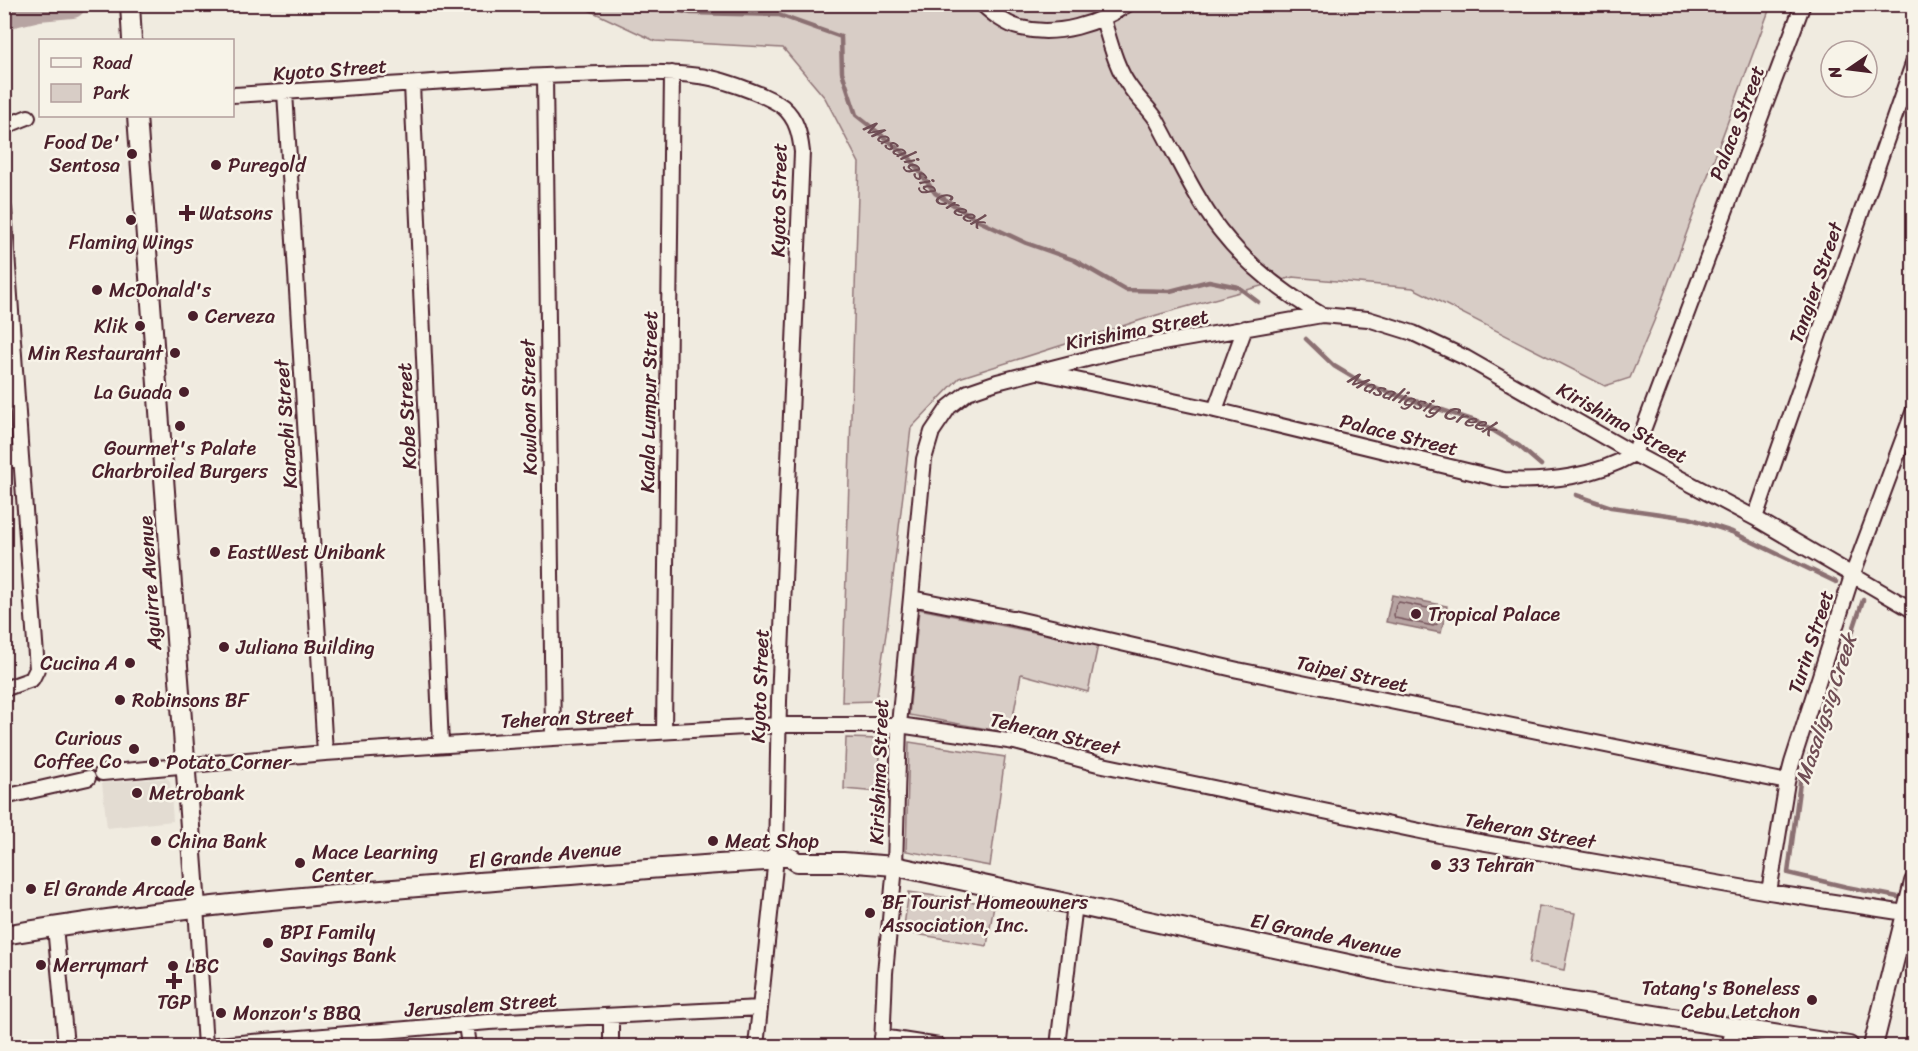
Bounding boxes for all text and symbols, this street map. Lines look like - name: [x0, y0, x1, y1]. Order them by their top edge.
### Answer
- legend: [39, 39, 234, 117]
- north arrow: [1819, 39, 1879, 99]
- text: Road: [93, 47, 133, 79]
- street label: Kyoto Street: [272, 49, 388, 91]
- street label: Palace Street: [1699, 60, 1775, 186]
- text: N: [1819, 63, 1851, 82]
- text: Park: [93, 77, 130, 109]
- water label: Masaligsig Creek: [855, 108, 996, 241]
- place label: Food De' Sentosa: [44, 125, 120, 183]
- street label: Kyoto Street: [761, 142, 797, 257]
- marker: Food De' Sentosa: [125, 147, 139, 161]
- place label: Puregold: [228, 148, 307, 183]
- marker: Puregold: [209, 158, 223, 172]
- place label: Watsons: [199, 196, 273, 231]
- marker: Watsons: [180, 206, 194, 220]
- marker: Flaming Wings: [124, 213, 138, 227]
- street label: Tangier Street: [1779, 216, 1854, 349]
- place label: Flaming Wings: [69, 225, 194, 260]
- place label: McDonald's: [109, 273, 212, 308]
- marker: McDonald's: [90, 283, 104, 297]
- place label: Cerveza: [205, 299, 275, 334]
- street label: Kirishima Street: [1062, 299, 1212, 361]
- place label: Klik: [94, 309, 128, 344]
- marker: Cerveza: [186, 309, 200, 323]
- street label: Kuala Lumpur Street: [630, 310, 668, 493]
- marker: Klik: [133, 319, 147, 333]
- place label: Min Restaurant: [28, 336, 164, 371]
- street label: Kowloon Street: [510, 338, 548, 475]
- marker: Min Restaurant: [168, 346, 182, 360]
- street label: Karachi Street: [264, 357, 308, 490]
- water label: Masaligsig Creek: [1340, 359, 1507, 449]
- street label: Kobe Street: [387, 361, 427, 470]
- street label: Kirishima Street: [1550, 372, 1694, 474]
- place label: La Guada: [94, 375, 172, 410]
- marker: La Guada: [177, 385, 191, 399]
- street label: Palace Street: [1336, 403, 1462, 467]
- marker: Gourmet's Palate Charbroiled Burgers: [173, 419, 187, 433]
- place label: Gourmet's Palate Charbroiled Burgers: [92, 431, 269, 489]
- street label: Aguirre Avenue: [128, 514, 172, 652]
- place label: EastWest Unibank: [227, 535, 386, 570]
- marker: EastWest Unibank: [208, 545, 222, 559]
- street label: Turin Street: [1778, 585, 1844, 698]
- place label: Tropical Palace: [1428, 597, 1561, 632]
- marker: Tropical Palace: [1409, 607, 1423, 621]
- water label: Masaligsig Creek: [1784, 626, 1869, 789]
- street label: Kyoto Street: [741, 628, 779, 744]
- place label: Juliana Building: [235, 630, 375, 665]
- marker: Juliana Building: [217, 640, 231, 654]
- street label: Taipei Street: [1293, 645, 1412, 703]
- place label: Cucina A: [40, 646, 118, 681]
- marker: Cucina A: [123, 656, 137, 670]
- place label: Robinsons BF: [132, 683, 250, 718]
- marker: Robinsons BF: [113, 693, 127, 707]
- street label: Teheran Street: [500, 697, 635, 739]
- street label: Kirishima Street: [859, 699, 899, 845]
- street label: Teheran Street: [986, 702, 1125, 766]
- place label: Curious Coffee Co: [34, 721, 123, 779]
- marker: Curious Coffee Co: [127, 742, 141, 756]
- place label: Potato Corner: [166, 745, 293, 780]
- marker: Potato Corner: [147, 755, 161, 769]
- place label: Metrobank: [149, 776, 245, 811]
- marker: Metrobank: [130, 786, 144, 800]
- street label: Teheran Street: [1462, 802, 1599, 860]
- place label: China Bank: [168, 824, 267, 859]
- place label: Meat Shop: [725, 824, 820, 859]
- street label: El Grande Avenue: [467, 831, 623, 879]
- marker: China Bank: [149, 834, 163, 848]
- marker: Meat Shop: [706, 834, 720, 848]
- place label: Mace Learning Center: [312, 835, 438, 893]
- place label: 33 Tehran: [1448, 848, 1534, 883]
- marker: Mace Learning Center: [293, 856, 307, 870]
- marker: 33 Tehran: [1429, 858, 1443, 872]
- place label: El Grande Arcade: [43, 872, 195, 907]
- marker: El Grande Arcade: [24, 882, 38, 896]
- place label: BF Tourist Homeowners Association, Inc.: [881, 885, 1089, 943]
- street label: El Grande Avenue: [1247, 903, 1405, 969]
- marker: BF Tourist Homeowners Association, Inc.: [863, 906, 877, 920]
- place label: BPI Family Savings Bank: [280, 915, 397, 973]
- marker: BPI Family Savings Bank: [261, 936, 275, 950]
- place label: Merrymart: [53, 948, 149, 983]
- place label: LBC: [185, 949, 219, 984]
- marker: Merrymart: [34, 958, 48, 972]
- marker: LBC: [166, 959, 180, 973]
- place label: Tatang's Boneless Cebu Letchon: [1642, 971, 1801, 1029]
- marker: TGP: [167, 974, 181, 988]
- street label: Jerusalem Street: [403, 982, 559, 1028]
- place label: TGP: [157, 985, 191, 1020]
- marker: Tatang's Boneless Cebu Letchon: [1805, 993, 1819, 1007]
- place label: Monzon's BBQ: [233, 996, 361, 1031]
- marker: Monzon's BBQ: [214, 1006, 228, 1020]

